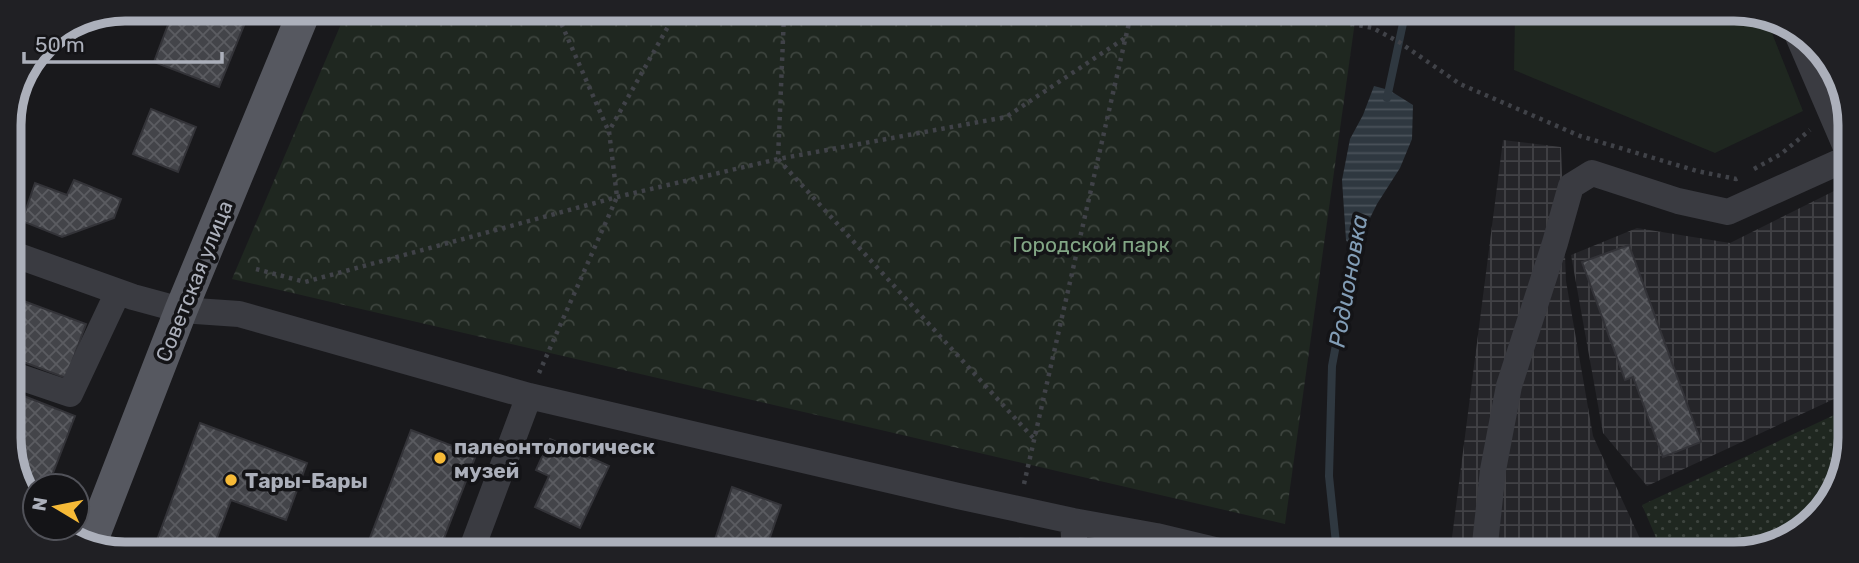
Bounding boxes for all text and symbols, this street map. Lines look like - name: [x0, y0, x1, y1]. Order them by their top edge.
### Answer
- scale bar: [24, 21, 222, 65]
- text: 50 m: [35, 32, 85, 57]
- street label: Советская улица: [150, 197, 238, 365]
- water label: Родионовка: [1323, 213, 1373, 349]
- park label: Городской парк: [1012, 232, 1170, 257]
- place label: палеонтологическ музей: [454, 434, 655, 483]
- marker: палеонтологическ музей: [432, 450, 448, 466]
- place label: Тары-Бары: [245, 468, 368, 493]
- north arrow: [21, 472, 91, 542]
- marker: Тары-Бары: [223, 472, 239, 488]
- text: N: [27, 495, 52, 513]

